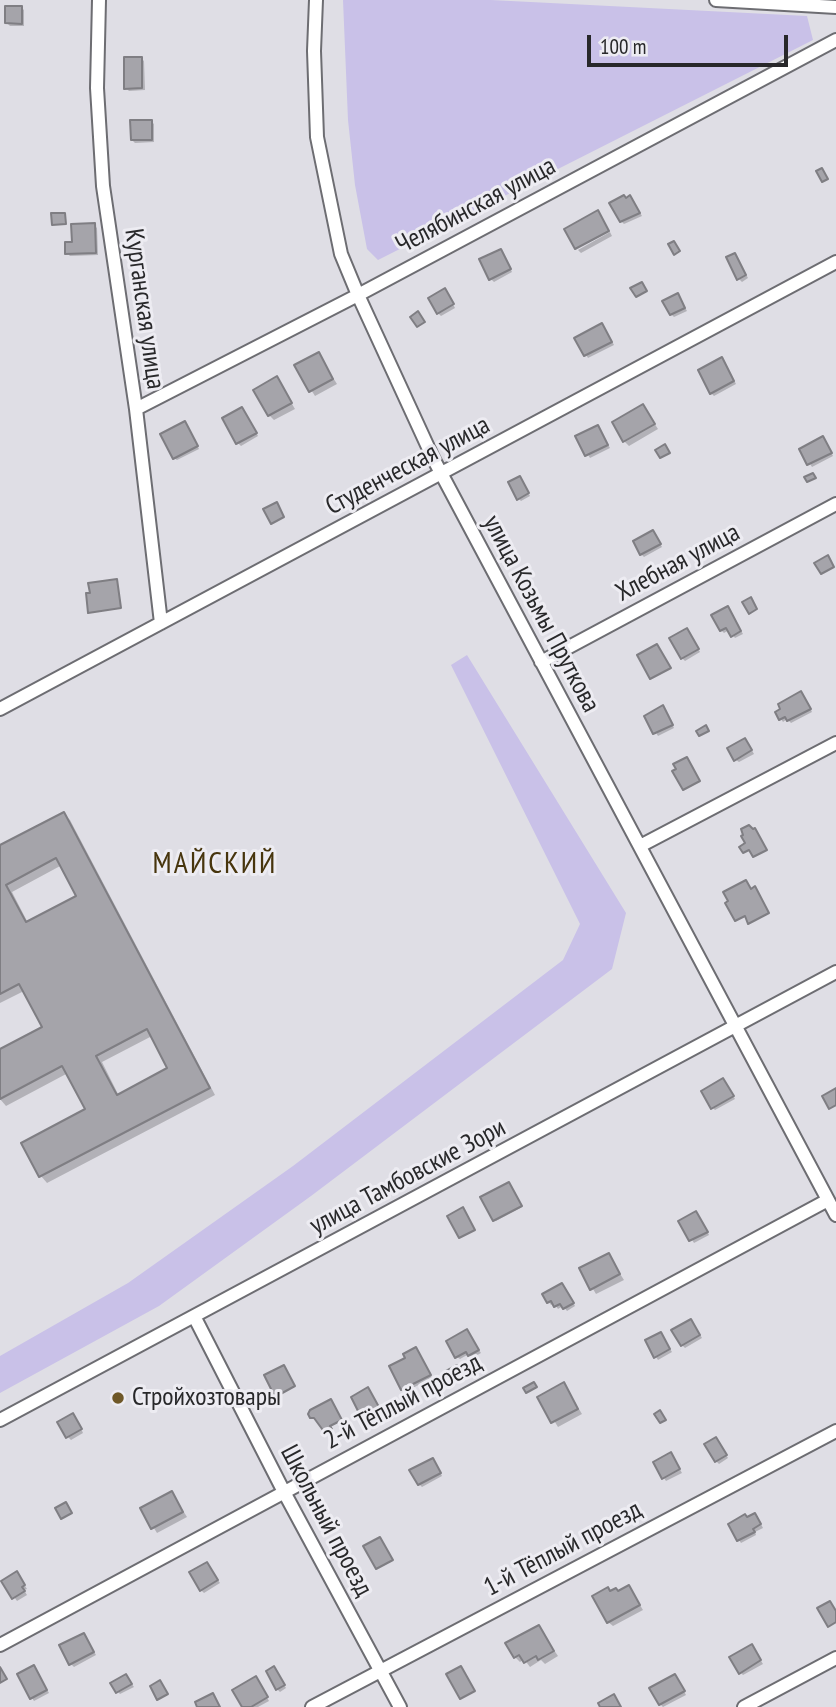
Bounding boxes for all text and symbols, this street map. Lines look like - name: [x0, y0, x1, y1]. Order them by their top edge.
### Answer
- scale bar: [591, 21, 792, 65]
- text: 100 m: [600, 33, 646, 60]
- street label: Челябинская улица: [391, 151, 561, 261]
- street label: Курганская улица: [117, 227, 171, 391]
- street label: Студенческая улица: [321, 410, 495, 522]
- street label: улица Козьмы Пруткова: [476, 510, 606, 718]
- street label: Хлебная улица: [611, 517, 745, 609]
- district label: МАЙСКИЙ: [153, 846, 277, 882]
- street label: улица Тамбовские Зори: [305, 1112, 511, 1242]
- street label: 2-й Тёплый проезд: [319, 1347, 487, 1457]
- place label: Стройхозтовары: [132, 1382, 281, 1414]
- marker: Стройхозтовары: [110, 1390, 126, 1406]
- street label: Школьный проезд: [273, 1440, 379, 1602]
- street label: 1-й Тёплый проезд: [479, 1494, 647, 1604]

